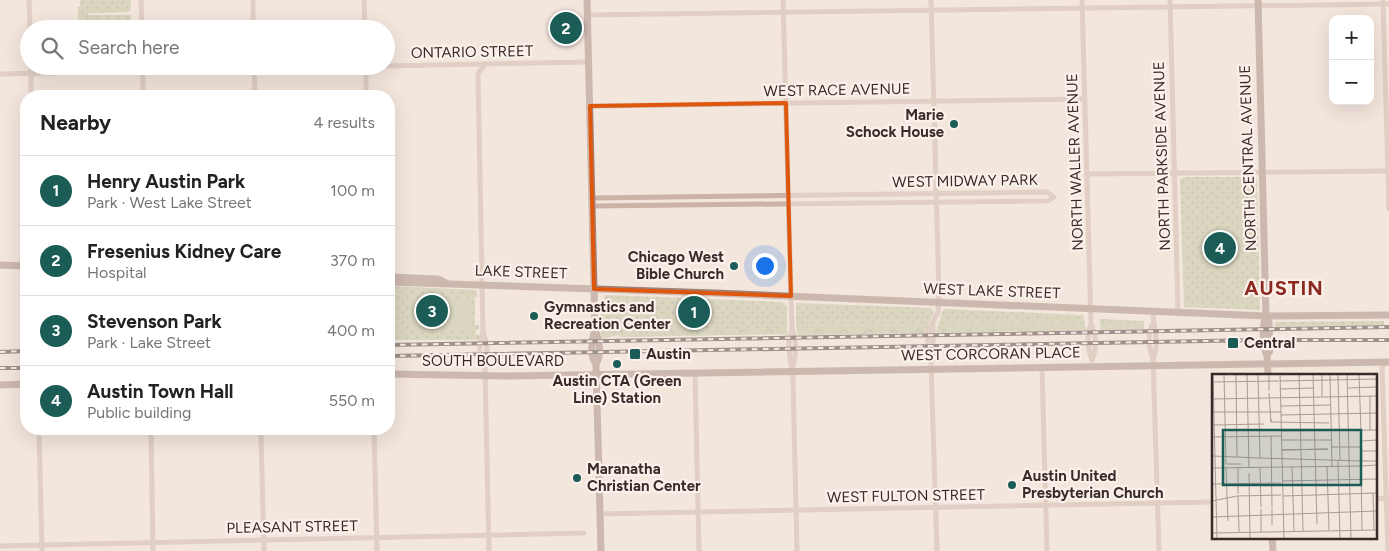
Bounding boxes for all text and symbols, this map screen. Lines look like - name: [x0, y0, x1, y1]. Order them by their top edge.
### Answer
- pin: 2: [550, 9, 582, 47]
- map controls: [1329, 15, 1374, 105]
- button: +: [1329, 15, 1374, 60]
- search box: [20, 20, 395, 75]
- icon: search: [38, 34, 66, 62]
- text: Search here: [78, 36, 180, 59]
- street label: ONTARIO STREET: [411, 42, 534, 62]
- button: −: [1329, 60, 1374, 105]
- street label: NORTH PARKSIDE AVENUE: [1150, 61, 1174, 251]
- street label: NORTH CENTRAL AVENUE: [1236, 65, 1260, 251]
- street label: NORTH WALLER AVENUE: [1063, 73, 1087, 251]
- street label: WEST RACE AVENUE: [763, 80, 911, 100]
- place label: Marie Schock House: [846, 106, 945, 141]
- text: Nearby: [40, 110, 111, 135]
- text: 4 results: [314, 113, 375, 132]
- marker: Marie Schock House: [948, 118, 960, 130]
- text: Henry Austin Park: [87, 170, 245, 193]
- street label: WEST MIDWAY PARK: [892, 171, 1039, 191]
- text: 1: [53, 181, 59, 200]
- text: 100 m: [330, 181, 375, 200]
- text: Park · West Lake Street: [87, 193, 252, 212]
- pin: 4: [1204, 229, 1236, 267]
- text: Fresenius Kidney Care: [87, 240, 281, 263]
- place label: Chicago West Bible Church: [628, 248, 724, 283]
- text: 2: [51, 251, 61, 270]
- text: 370 m: [330, 251, 375, 270]
- your location: [752, 253, 778, 279]
- marker: Chicago West Bible Church: [728, 260, 740, 272]
- street label: LAKE STREET: [474, 261, 568, 283]
- text: Hospital: [87, 263, 147, 282]
- district label: AUSTIN: [1244, 276, 1324, 300]
- street label: WEST LAKE STREET: [923, 280, 1062, 302]
- pin: 3: [416, 292, 448, 330]
- pin: 1: [678, 293, 710, 331]
- place label: Gymnastics and Recreation Center: [544, 298, 671, 333]
- text: Stevenson Park: [87, 310, 222, 333]
- marker: Gymnastics and Recreation Center: [528, 310, 540, 322]
- text: 3: [52, 321, 60, 340]
- text: 400 m: [327, 321, 375, 340]
- text: Park · Lake Street: [87, 333, 211, 352]
- place label: Central: [1244, 334, 1295, 352]
- marker: Central: [1226, 336, 1240, 350]
- street label: WEST CORCORAN PLACE: [901, 343, 1081, 365]
- place label: Austin: [646, 345, 691, 363]
- marker: Austin: [628, 347, 642, 361]
- street label: SOUTH BOULEVARD: [422, 352, 564, 370]
- marker: Austin CTA (Green Line) Station: [611, 358, 623, 370]
- place label: Austin CTA (Green Line) Station: [553, 372, 681, 407]
- inset map: [1212, 374, 1376, 538]
- text: Austin Town Hall: [87, 380, 234, 403]
- text: 4: [51, 391, 61, 410]
- text: 550 m: [329, 391, 375, 410]
- text: Public building: [87, 403, 191, 422]
- place label: Maranatha Christian Center: [587, 460, 701, 495]
- place label: Austin United Presbyterian Church: [1022, 467, 1164, 502]
- marker: Maranatha Christian Center: [571, 472, 583, 484]
- marker: Austin United Presbyterian Church: [1006, 479, 1018, 491]
- street label: WEST FULTON STREET: [827, 486, 986, 506]
- street label: PLEASANT STREET: [226, 517, 359, 537]

